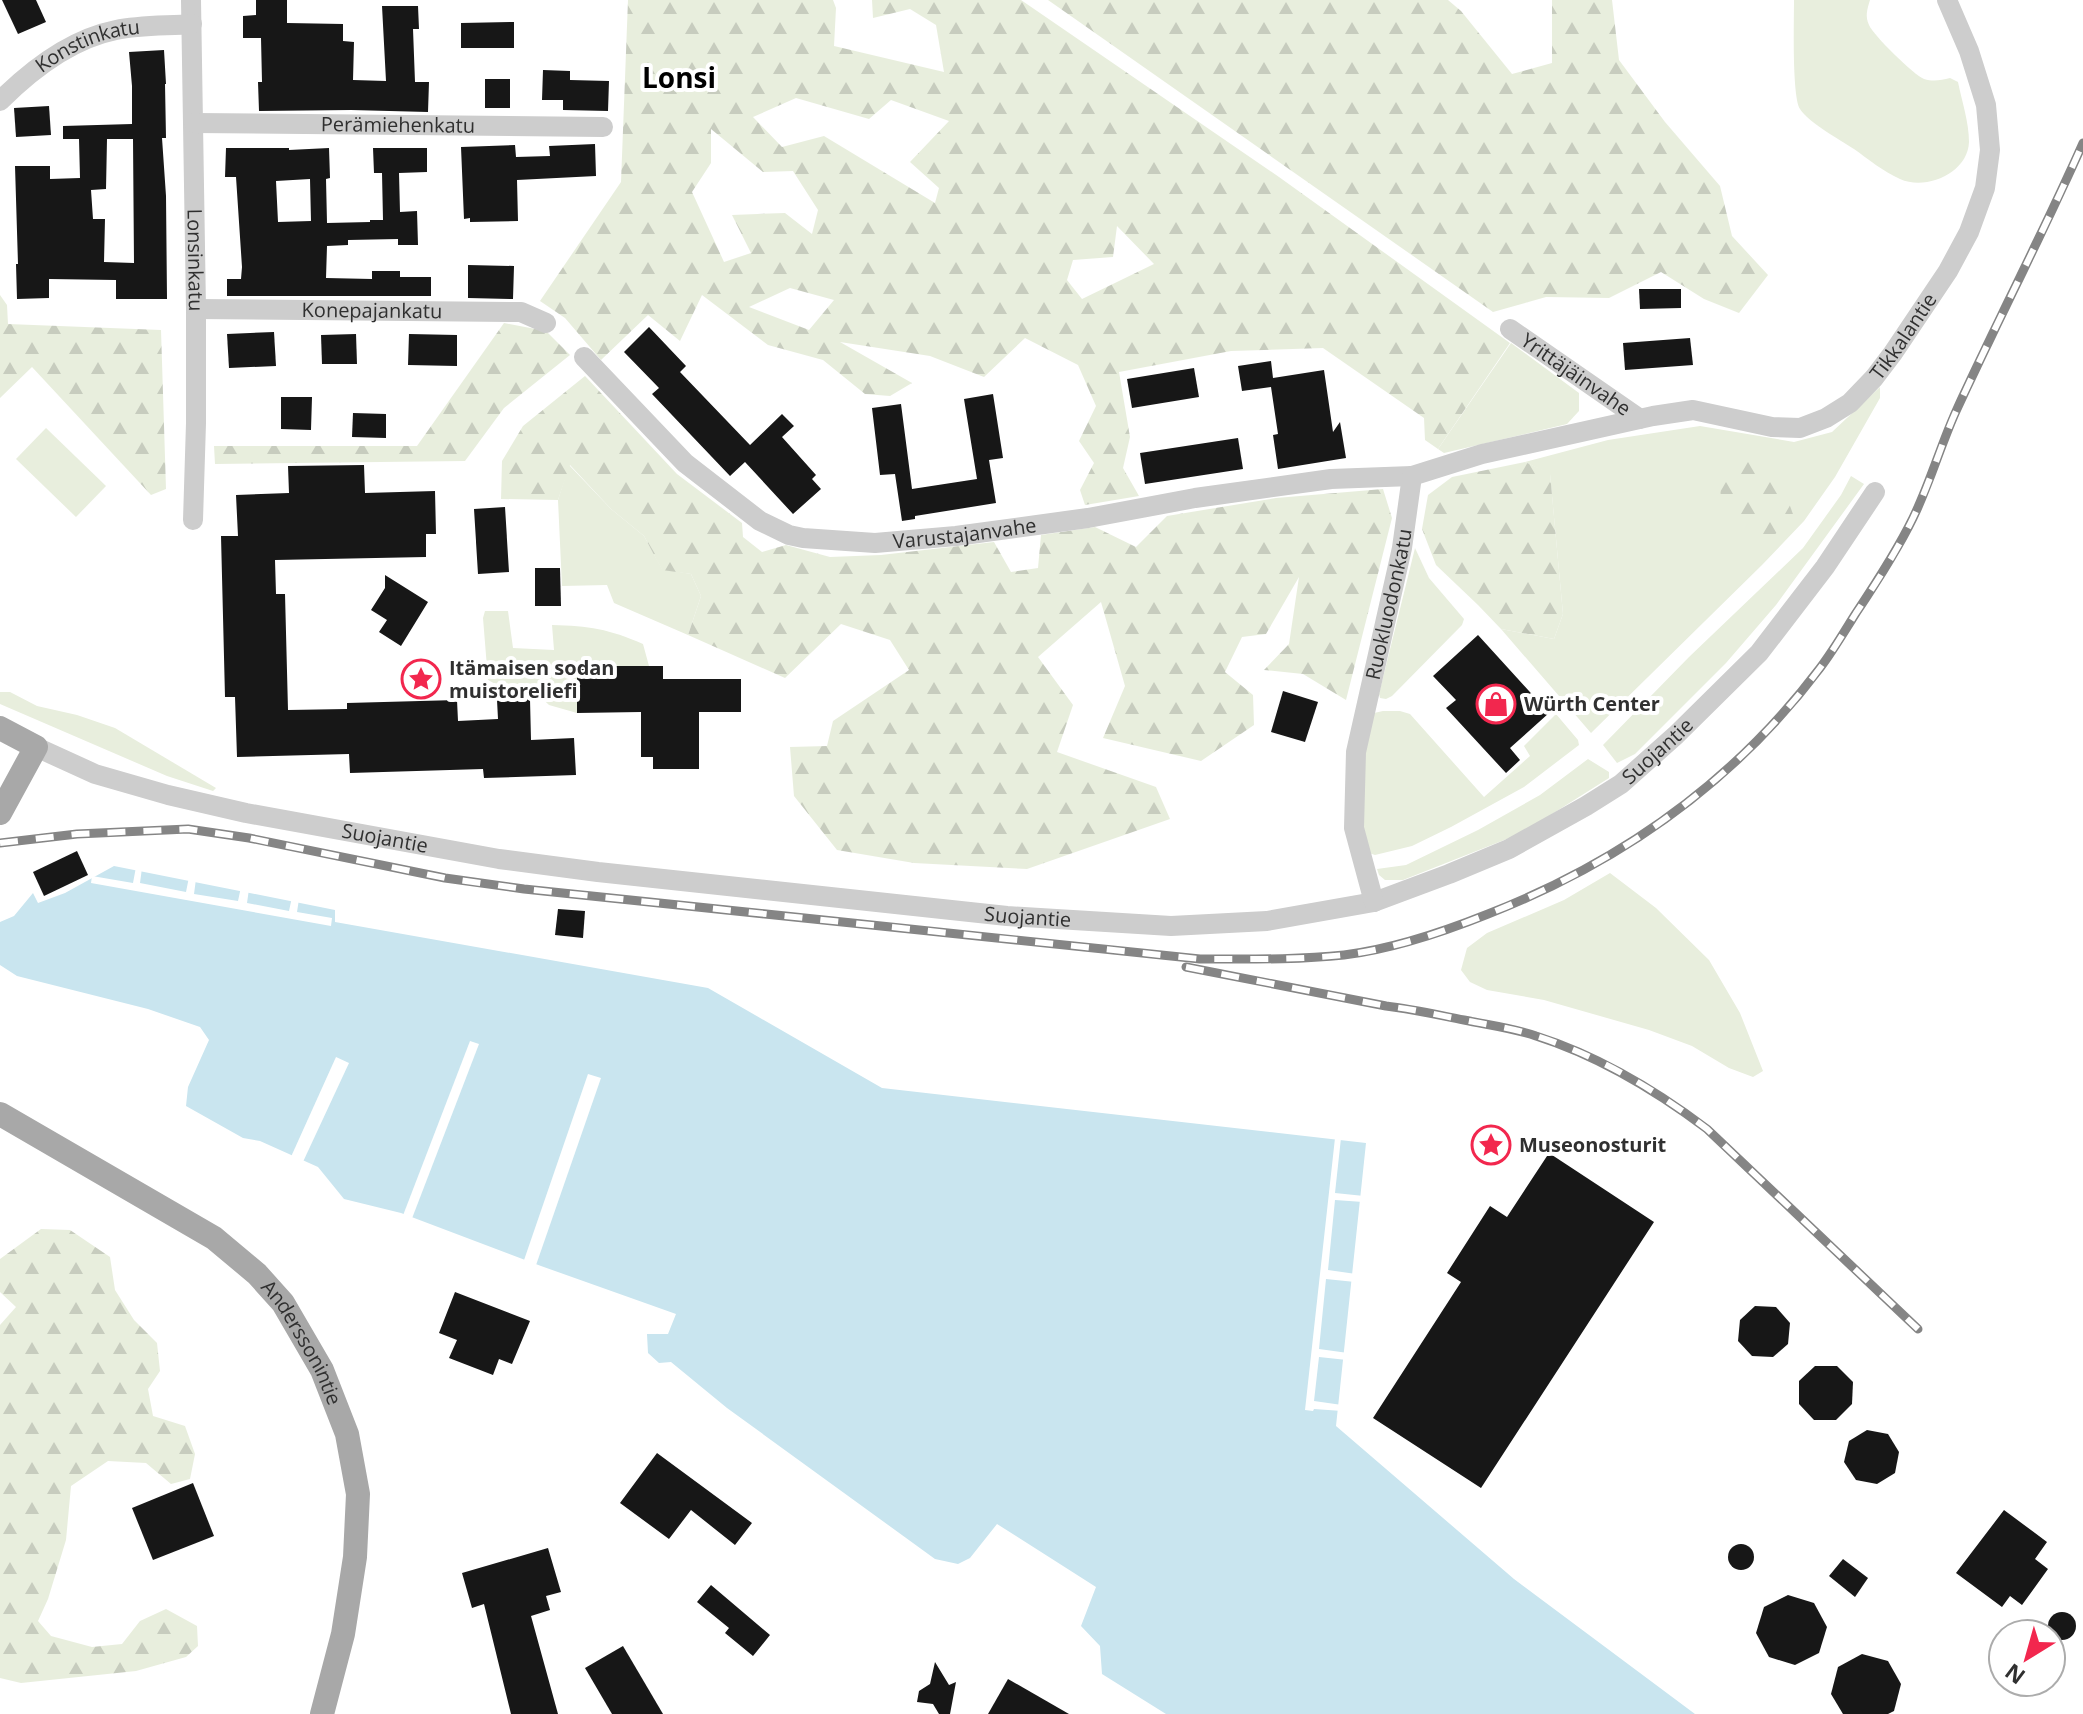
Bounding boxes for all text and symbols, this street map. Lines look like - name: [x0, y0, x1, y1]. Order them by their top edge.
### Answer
- street label: Konstinkatu: [29, 13, 141, 78]
- district label: Lonsi: [642, 58, 716, 96]
- street label: Perämiehenkatu: [321, 110, 475, 139]
- street label: Lonsinkatu: [181, 208, 210, 311]
- street label: Tikkalantie: [1863, 287, 1943, 385]
- street label: Konepajankatu: [302, 296, 442, 324]
- street label: Yrittäjäinvahe: [1516, 327, 1636, 422]
- street label: Varustajanvahe: [892, 511, 1038, 554]
- street label: Ruokluodonkatu: [1359, 527, 1418, 682]
- place label: Itämaisen sodan muistoreliefi: [449, 654, 615, 704]
- place icon: Itämaisen sodan muistoreliefi: [400, 658, 442, 700]
- shop icon: Würth Center: [1475, 683, 1517, 725]
- place label: Würth Center: [1524, 690, 1660, 717]
- street label: Suojantie: [1616, 712, 1699, 790]
- street label: Suojantie: [340, 817, 430, 859]
- street label: Suojantie: [983, 900, 1072, 933]
- place icon: Museonosturit: [1470, 1124, 1512, 1166]
- place label: Museonosturit: [1519, 1131, 1667, 1158]
- street label: Anderssonintie: [255, 1274, 348, 1409]
- north arrow: [1987, 1618, 2067, 1698]
- text: N: [1998, 1657, 2031, 1692]

